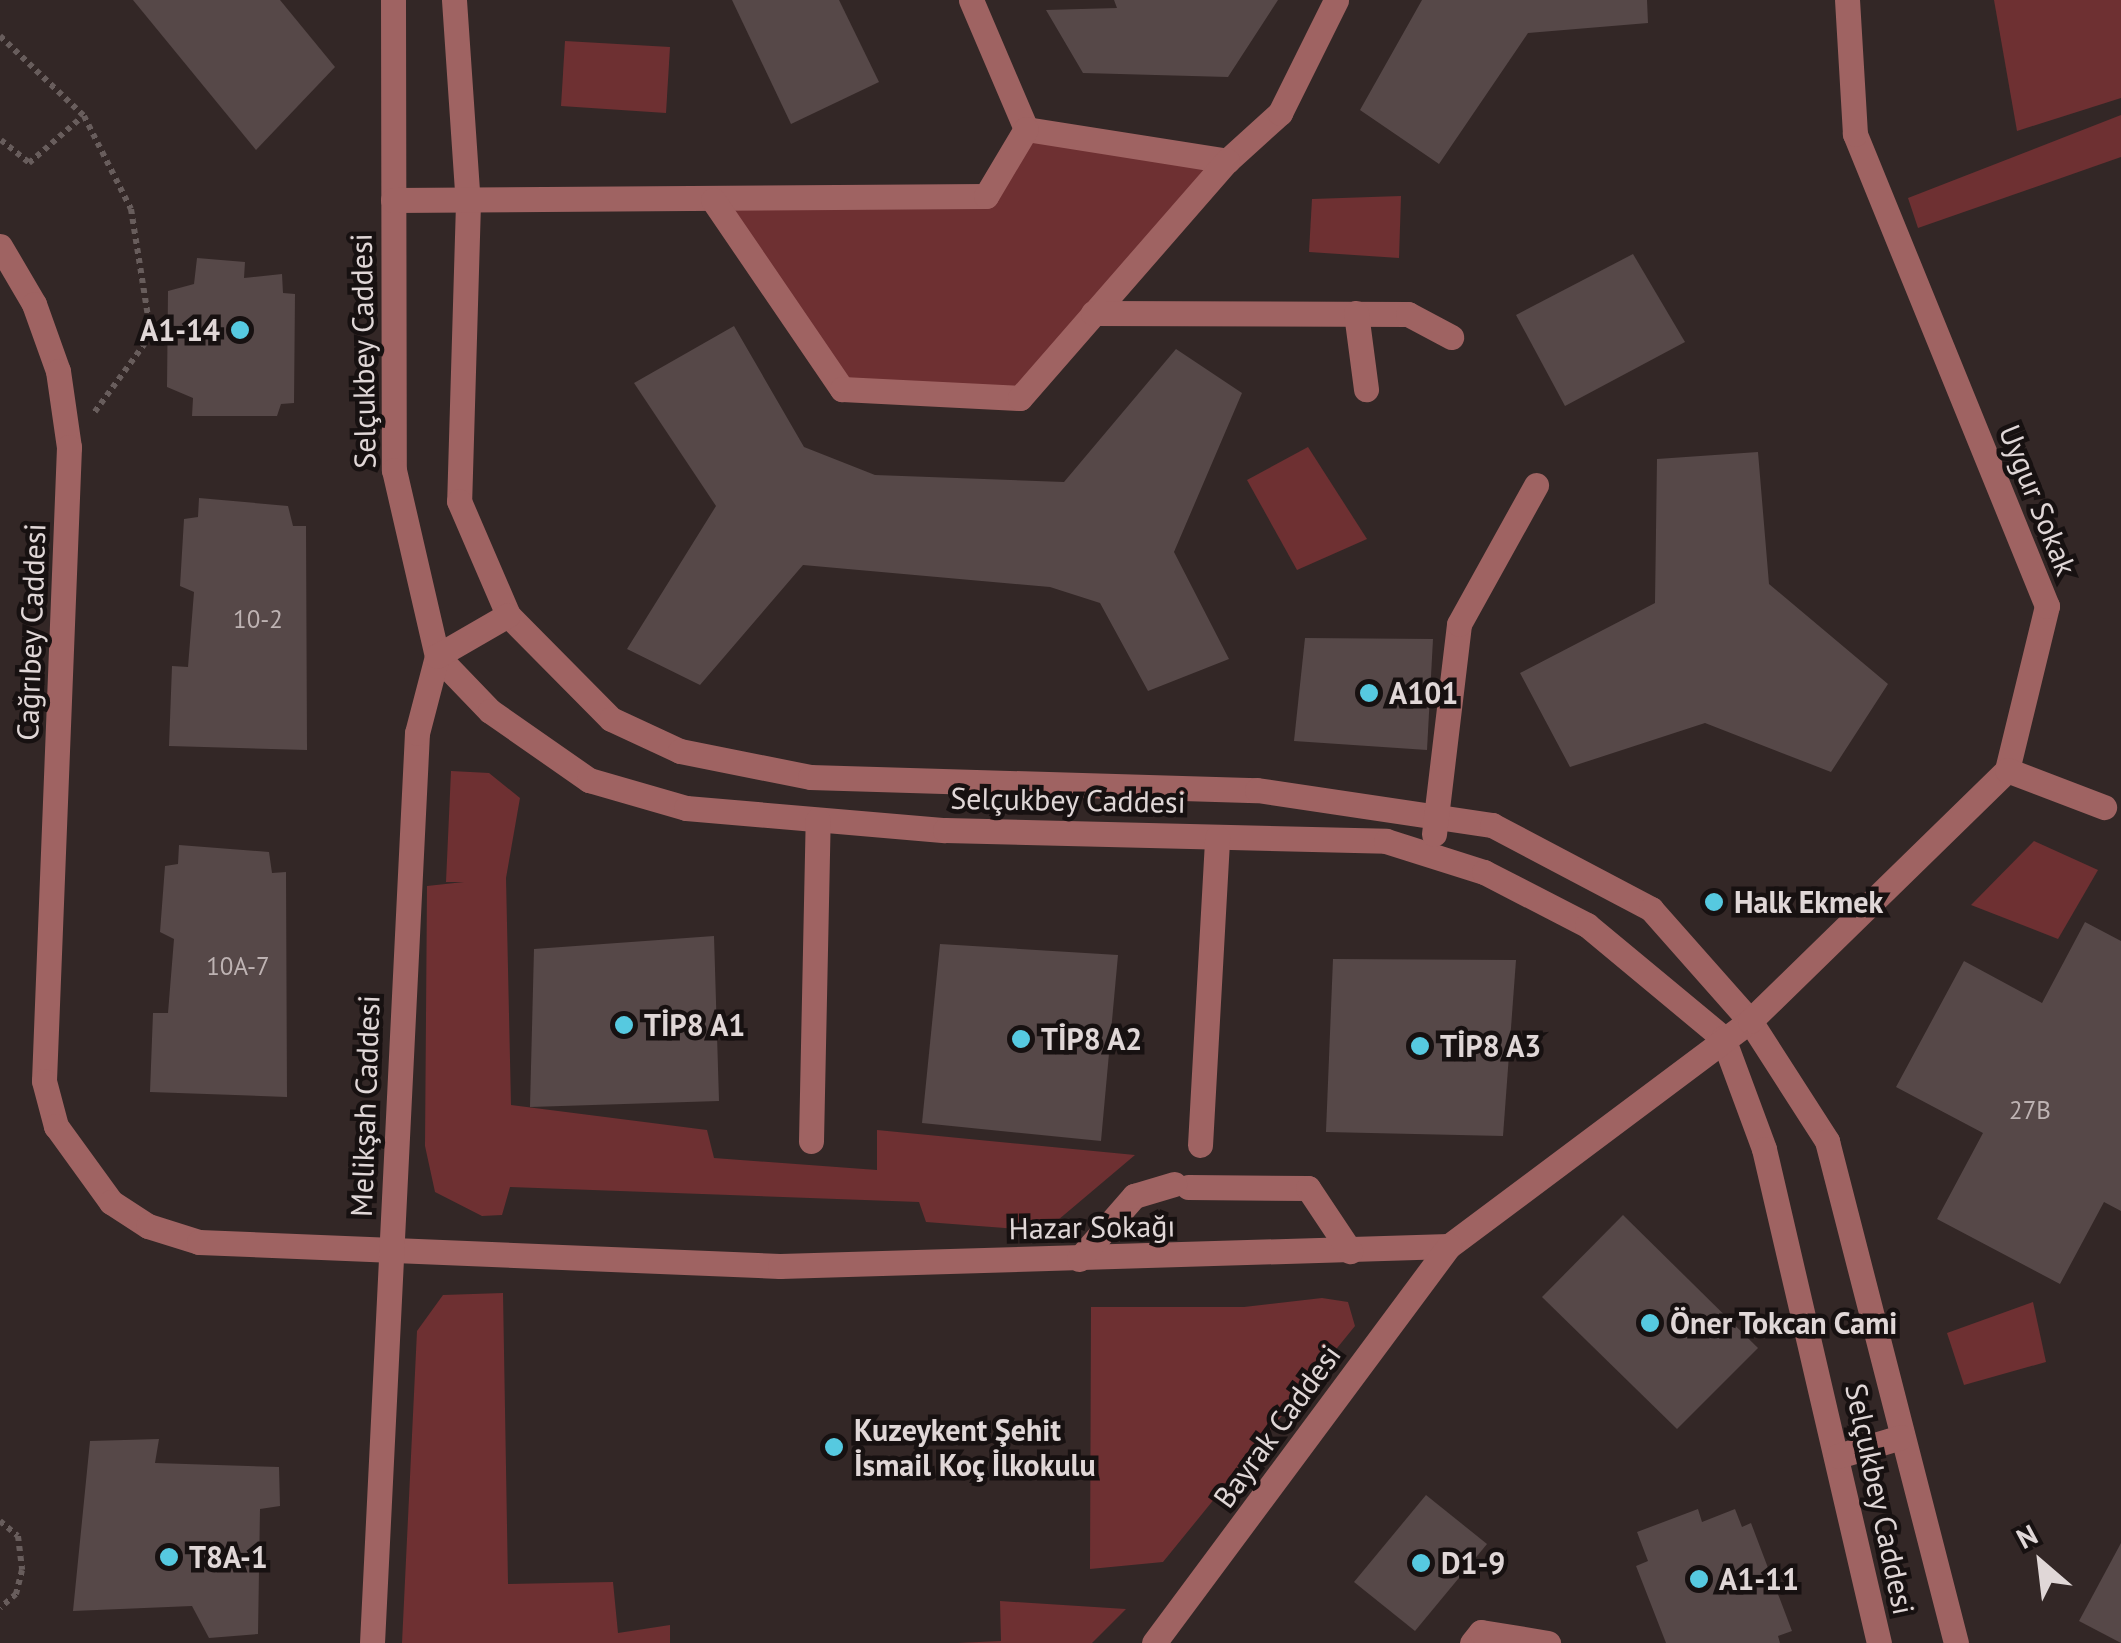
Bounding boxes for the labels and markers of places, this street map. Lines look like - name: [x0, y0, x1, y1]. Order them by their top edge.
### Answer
- place label: A1-14: [140, 312, 220, 348]
- marker: A1-14: [229, 319, 251, 341]
- place label: A101: [1389, 675, 1458, 711]
- marker: A101: [1358, 682, 1380, 704]
- place label: Halk Ekmek: [1734, 884, 1884, 920]
- marker: Halk Ekmek: [1703, 891, 1725, 913]
- place label: TİP8 A1: [644, 1007, 747, 1043]
- marker: TİP8 A1: [613, 1014, 635, 1036]
- place label: TİP8 A2: [1041, 1021, 1144, 1057]
- marker: TİP8 A2: [1010, 1028, 1032, 1050]
- place label: TİP8 A3: [1440, 1028, 1543, 1064]
- marker: TİP8 A3: [1409, 1035, 1431, 1057]
- place label: Öner Tokcan Cami: [1670, 1305, 1899, 1341]
- marker: Öner Tokcan Cami: [1639, 1312, 1661, 1334]
- place label: Kuzeykent Şehit İsmail Koç İlkokulu: [854, 1412, 1096, 1482]
- marker: Kuzeykent Şehit İsmail Koç İlkokulu: [823, 1436, 845, 1458]
- place label: T8A-1: [189, 1539, 268, 1575]
- place label: D1-9: [1441, 1545, 1505, 1581]
- marker: T8A-1: [158, 1546, 180, 1568]
- marker: D1-9: [1410, 1552, 1432, 1574]
- place label: A1-11: [1719, 1561, 1799, 1597]
- marker: A1-11: [1688, 1568, 1710, 1590]

